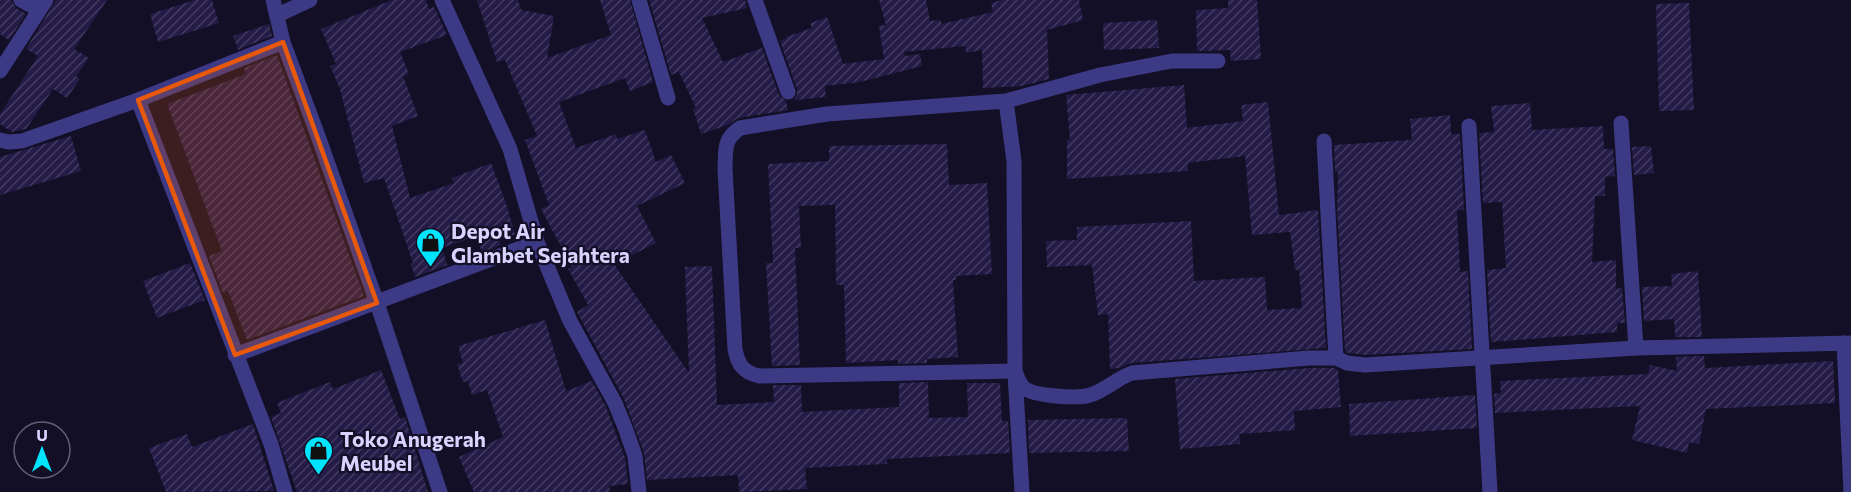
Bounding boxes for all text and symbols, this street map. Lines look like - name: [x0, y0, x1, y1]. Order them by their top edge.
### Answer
- place label: Depot Air Glambet Sejahtera: [451, 218, 630, 267]
- shop icon: Depot Air Glambet Sejahtera: [414, 226, 446, 268]
- north arrow: [12, 420, 72, 480]
- text: U: [36, 425, 48, 444]
- place label: Toko Anugerah Meubel: [340, 426, 486, 475]
- shop icon: Toko Anugerah Meubel: [303, 434, 335, 476]

